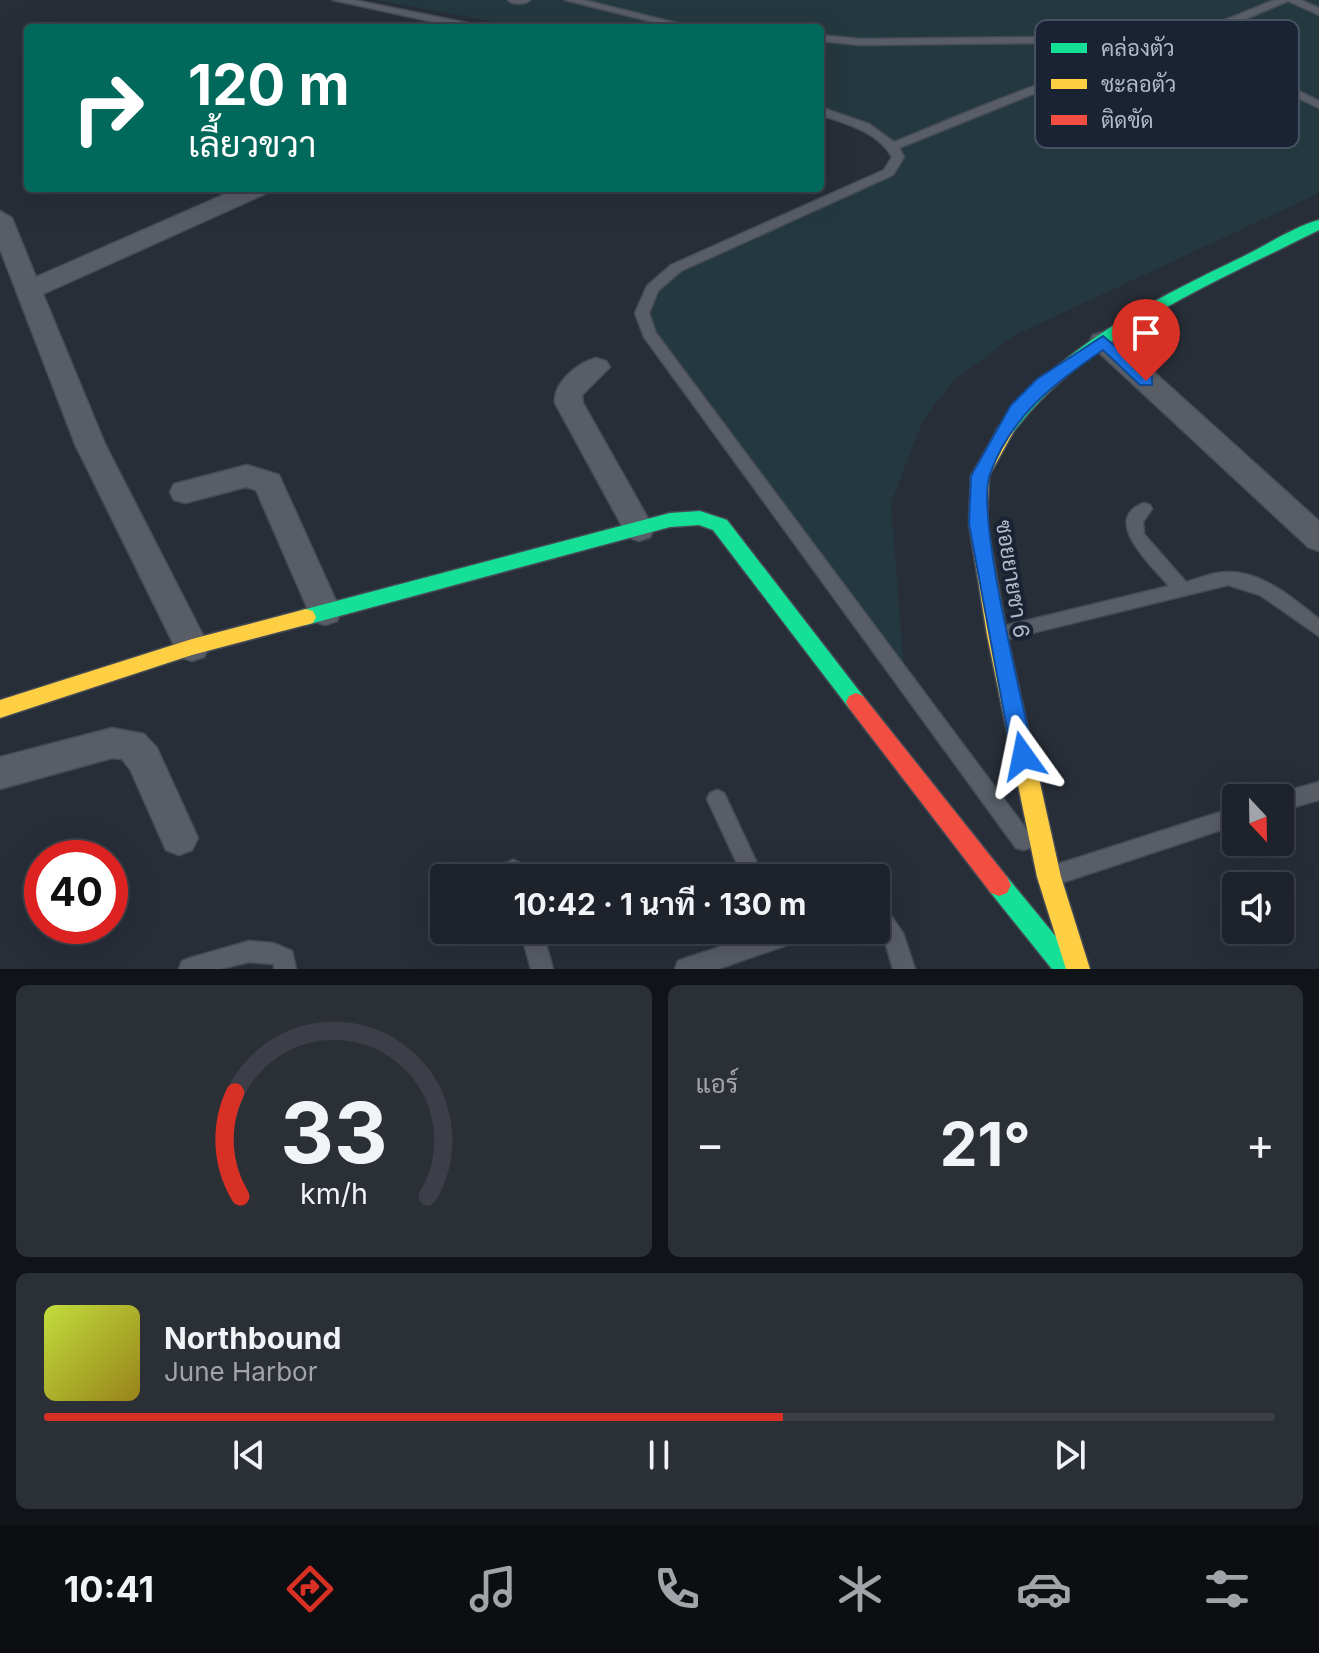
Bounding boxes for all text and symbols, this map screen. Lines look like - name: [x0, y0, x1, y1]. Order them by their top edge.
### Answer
- legend: [1035, 20, 1299, 148]
- text: คล่องตัว: [1101, 35, 1175, 61]
- text: 120 m: [188, 51, 350, 119]
- icon: right: [56, 56, 160, 160]
- text: ชะลอตัว: [1101, 71, 1176, 97]
- text: ติดขัด: [1101, 107, 1153, 133]
- text: เลี้ยวขวา: [188, 122, 316, 166]
- pin: [1112, 299, 1180, 381]
- icon: arrive: [1124, 311, 1168, 355]
- street label: ซอยยายชา 6: [991, 518, 1035, 640]
- position arrow: [981, 714, 1065, 798]
- north arrow: [1222, 784, 1294, 856]
- map controls: [1222, 784, 1294, 944]
- speed limit sign: 40: [24, 840, 128, 944]
- button: sound: [1222, 872, 1294, 944]
- text: 10:42 · 1 นาที · 130 m: [513, 886, 807, 922]
- text: แอร์: [696, 1068, 738, 1099]
- text: 33: [280, 1082, 387, 1183]
- text: 21°: [940, 1108, 1031, 1180]
- text: −: [696, 1117, 725, 1171]
- text: +: [1246, 1117, 1275, 1171]
- text: km/h: [300, 1176, 368, 1211]
- text: Northbound: [164, 1320, 341, 1356]
- text: June Harbor: [164, 1356, 317, 1387]
- icon: previous: [227, 1433, 271, 1477]
- icon: pause: [637, 1433, 681, 1477]
- icon: next: [1048, 1433, 1092, 1477]
- icon: directions: [282, 1561, 338, 1617]
- icon: music: [465, 1561, 521, 1617]
- icon: phone: [649, 1561, 705, 1617]
- icon: climate: [832, 1561, 888, 1617]
- icon: car: [1016, 1561, 1072, 1617]
- icon: filters: [1199, 1561, 1255, 1617]
- text: 10:41: [64, 1567, 154, 1611]

